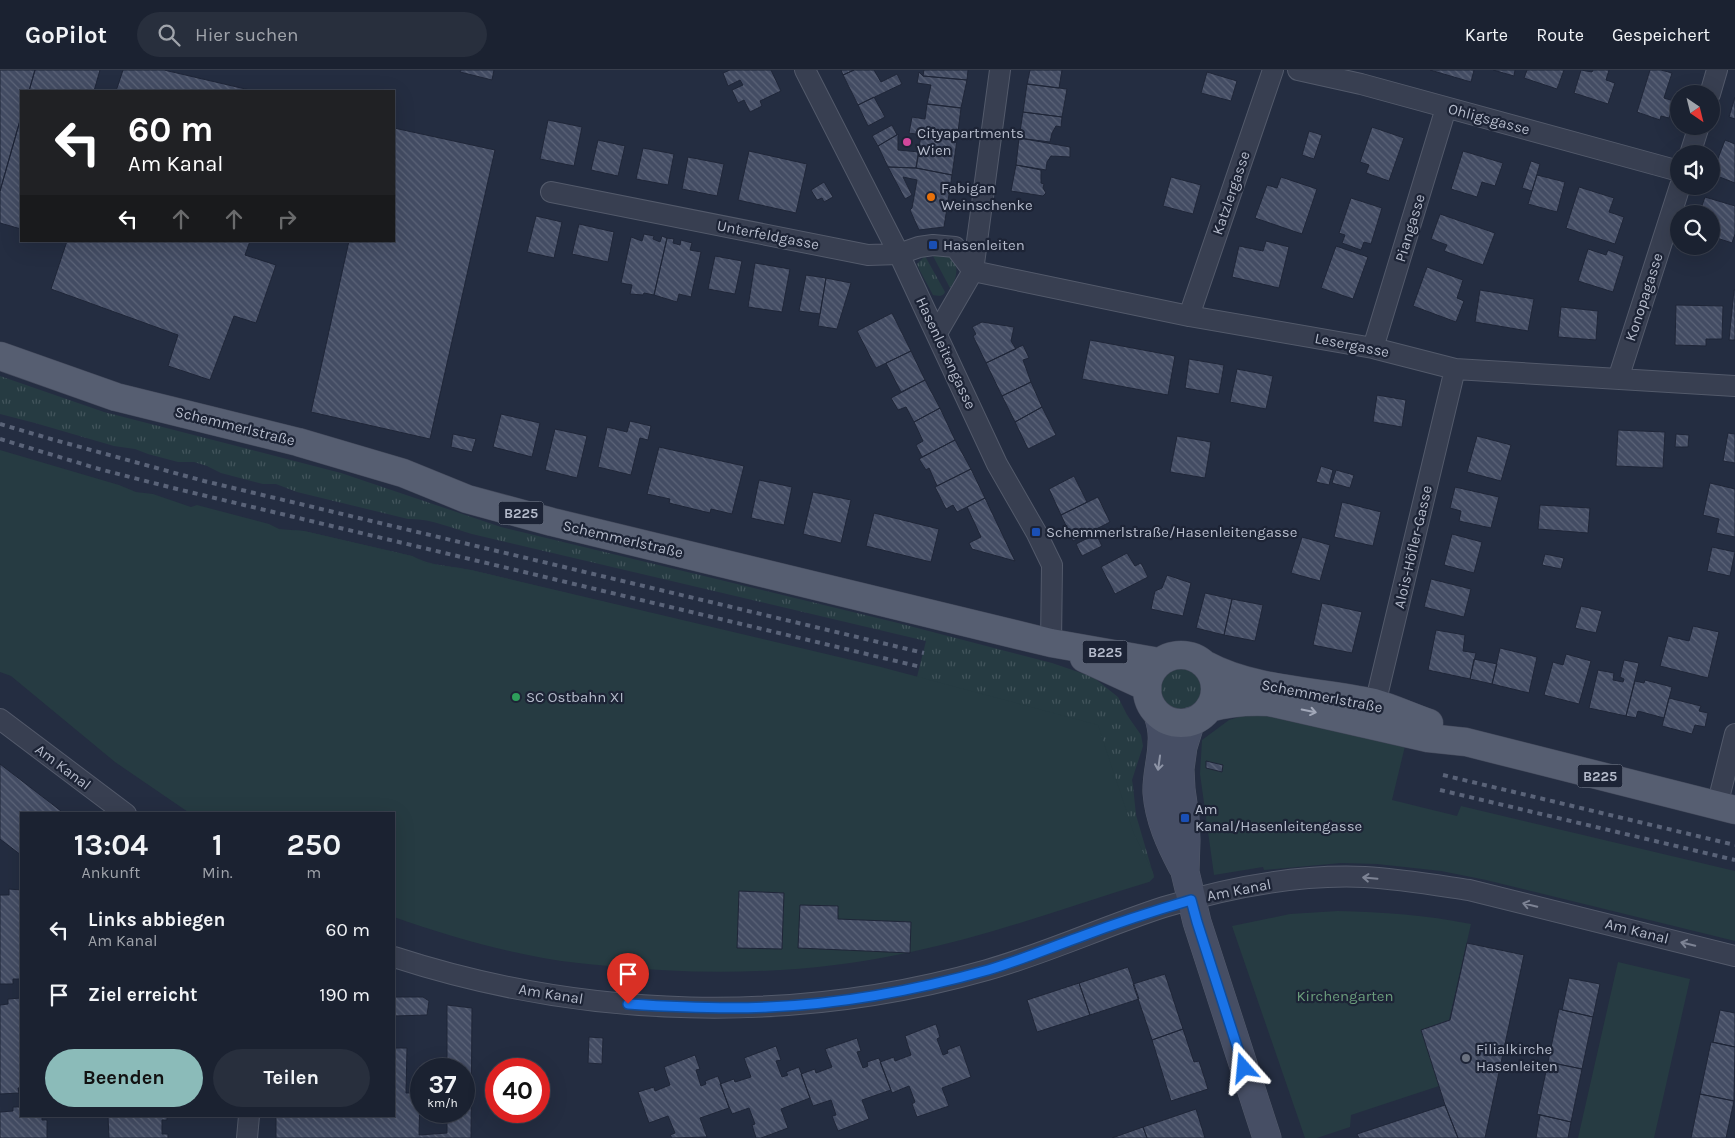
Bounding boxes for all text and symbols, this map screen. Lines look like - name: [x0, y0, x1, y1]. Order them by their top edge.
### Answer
- search box: [137, 12, 487, 57]
- text: GoPilot: [25, 21, 107, 49]
- icon: search: [155, 21, 183, 49]
- text: Hier suchen: [195, 24, 298, 46]
- text: Karte: [1465, 24, 1508, 46]
- text: Route: [1536, 24, 1584, 46]
- text: Gespeichert: [1612, 24, 1710, 46]
- north arrow: [1670, 85, 1720, 135]
- map controls: [1670, 85, 1720, 255]
- street label: Ohligsgasse: [1446, 99, 1532, 139]
- text: 60 m: [128, 109, 213, 150]
- icon: left: [45, 110, 110, 175]
- place label: Cityapartments Wien: [917, 124, 1024, 159]
- marker: Cityapartments Wien: [901, 136, 913, 148]
- button: sound: [1670, 145, 1720, 195]
- street label: Katzlergasse: [1208, 149, 1254, 237]
- text: Am Kanal: [128, 151, 223, 177]
- place label: Fabigan Weinschenke: [941, 179, 1033, 214]
- marker: Fabigan Weinschenke: [925, 191, 937, 203]
- street label: Piangasse: [1391, 192, 1429, 264]
- icon: left: [114, 205, 142, 233]
- icon: ahead: [167, 205, 195, 233]
- icon: ahead: [220, 205, 248, 233]
- icon: right: [273, 205, 301, 233]
- button: search: [1670, 205, 1720, 255]
- street label: Unterfeldgasse: [715, 216, 821, 254]
- place label: Hasenleiten: [943, 236, 1025, 254]
- marker: Hasenleiten: [927, 239, 939, 251]
- street label: Konopagasse: [1621, 251, 1667, 343]
- street label: Hasenleitengasse: [912, 294, 980, 412]
- street label: Lesergasse: [1313, 329, 1391, 361]
- street label: Schemmerlstraße: [173, 402, 297, 450]
- street label: Alois-Höfler-Gasse: [1390, 484, 1436, 610]
- road number: B225: [498, 502, 544, 524]
- street label: Schemmerlstraße: [561, 516, 685, 562]
- place label: Schemmerlstraße/Hasenleitengasse: [1046, 523, 1297, 541]
- marker: Schemmerlstraße/Hasenleitengasse: [1030, 526, 1042, 538]
- road number: B225: [1082, 640, 1128, 664]
- street label: Schemmerlstraße: [1260, 675, 1384, 717]
- place label: SC Ostbahn XI: [526, 688, 624, 706]
- marker: SC Ostbahn XI: [510, 691, 522, 703]
- one-way arrow: [1300, 707, 1316, 716]
- street label: Am Kanal: [32, 740, 94, 794]
- one-way arrow: [1154, 755, 1164, 771]
- road number: B225: [1578, 764, 1622, 788]
- place label: Am Kanal/Hasenleitengasse: [1195, 800, 1362, 835]
- marker: Am Kanal/Hasenleitengasse: [1179, 812, 1191, 824]
- text: 13:04: [74, 827, 148, 863]
- text: 1: [212, 827, 223, 863]
- text: 250: [287, 827, 341, 863]
- text: Ankunft: [82, 863, 140, 882]
- text: Min.: [202, 863, 233, 882]
- text: m: [306, 863, 321, 882]
- one-way arrow: [1363, 873, 1379, 882]
- street label: Am Kanal: [1205, 875, 1273, 905]
- one-way arrow: [1523, 900, 1539, 909]
- text: Links abbiegen: [88, 909, 225, 931]
- street label: Am Kanal: [1603, 914, 1671, 948]
- icon: left: [45, 916, 73, 944]
- text: 60 m: [326, 919, 370, 941]
- text: Am Kanal: [88, 931, 157, 950]
- one-way arrow: [1680, 939, 1696, 949]
- pin: [607, 953, 649, 1004]
- icon: arrive: [614, 960, 642, 988]
- street label: Am Kanal: [517, 980, 585, 1008]
- icon: arrive: [45, 981, 73, 1009]
- text: Ziel erreicht: [88, 984, 198, 1006]
- text: 190 m: [319, 984, 370, 1006]
- park label: Kirchengarten: [1296, 987, 1394, 1005]
- place label: Filialkirche Hasenleiten: [1476, 1040, 1558, 1075]
- position arrow: [1217, 1041, 1269, 1093]
- button: Beenden: [45, 1049, 203, 1107]
- button: Teilen: [213, 1049, 370, 1107]
- marker: Filialkirche Hasenleiten: [1460, 1052, 1472, 1064]
- speed limit sign: 40: [485, 1058, 550, 1123]
- text: 37: [428, 1070, 456, 1099]
- text: km/h: [427, 1096, 458, 1110]

